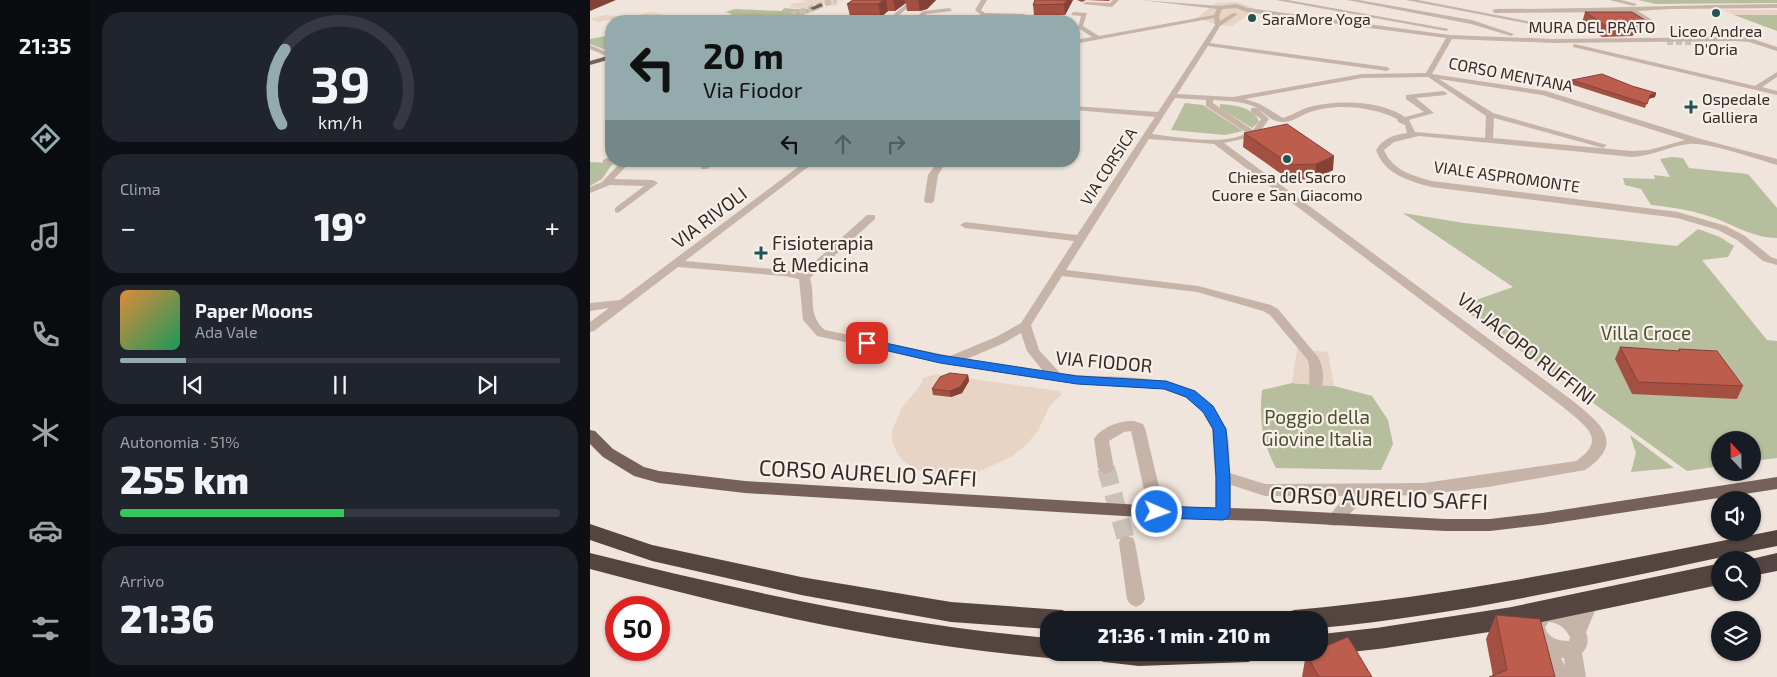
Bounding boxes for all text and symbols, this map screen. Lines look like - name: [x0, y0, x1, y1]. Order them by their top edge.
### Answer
- marker: Liceo Andrea D'Oria: [1710, 7, 1722, 19]
- place label: SaraMore Yoga: [1262, 9, 1371, 28]
- marker: SaraMore Yoga: [1246, 12, 1258, 24]
- street label: MURA DEL PRATO: [1529, 17, 1655, 36]
- place label: Liceo Andrea D'Oria: [1670, 21, 1762, 58]
- text: 21:35: [19, 32, 71, 58]
- text: 20 m: [703, 34, 784, 76]
- icon: left: [620, 35, 685, 100]
- text: 39: [310, 51, 370, 113]
- street label: CORSO MENTANA: [1447, 53, 1575, 95]
- text: Via Fiodor: [703, 76, 803, 102]
- place label: Ospedale Galliera: [1702, 89, 1770, 126]
- marker: Ospedale Galliera: [1684, 100, 1698, 114]
- text: km/h: [318, 111, 362, 133]
- icon: directions: [28, 121, 63, 156]
- street label: VIA CORSICA: [1076, 124, 1140, 208]
- icon: left: [776, 130, 804, 158]
- icon: ahead: [829, 130, 857, 158]
- icon: right: [882, 130, 910, 158]
- marker: Chiesa del Sacro Cuore e San Giacomo: [1281, 153, 1293, 165]
- street label: VIALE ASPROMONTE: [1433, 156, 1581, 196]
- place label: Chiesa del Sacro Cuore e San Giacomo: [1211, 167, 1363, 204]
- text: Clima: [120, 179, 161, 198]
- street label: VIA RIVOLI: [667, 181, 751, 253]
- text: 19°: [314, 203, 367, 249]
- text: −: [120, 210, 136, 244]
- text: +: [545, 210, 560, 244]
- icon: music: [28, 219, 63, 254]
- place label: Fisioterapia & Medicina: [772, 231, 874, 276]
- marker: Fisioterapia & Medicina: [754, 246, 768, 260]
- street label: VIA JACOPO RUFFINI: [1453, 287, 1601, 409]
- text: Paper Moons: [195, 299, 313, 322]
- icon: phone: [28, 317, 63, 352]
- park label: Villa Croce: [1601, 321, 1691, 344]
- text: Ada Vale: [195, 322, 258, 341]
- pin: [846, 322, 888, 364]
- icon: arrive: [853, 329, 881, 357]
- street label: VIA FIODOR: [1055, 345, 1153, 377]
- icon: previous: [179, 371, 207, 399]
- icon: pause: [326, 371, 354, 399]
- icon: next: [473, 371, 501, 399]
- park label: Poggio della Giovine Italia: [1261, 405, 1373, 450]
- icon: climate: [28, 415, 63, 450]
- north arrow: [1711, 431, 1761, 481]
- map controls: [1711, 431, 1761, 661]
- text: Autonomia · 51%: [120, 432, 240, 451]
- street label: CORSO AURELIO SAFFI: [758, 453, 978, 491]
- text: 255 km: [120, 456, 249, 502]
- street label: CORSO AURELIO SAFFI: [1269, 480, 1489, 514]
- position arrow: [1130, 485, 1182, 537]
- button: sound: [1711, 491, 1761, 541]
- icon: car: [28, 513, 63, 548]
- button: search: [1711, 551, 1761, 601]
- text: Arrivo: [120, 571, 164, 590]
- text: 21:36: [120, 595, 214, 641]
- speed limit sign: 50: [605, 596, 670, 661]
- icon: filters: [28, 611, 63, 646]
- button: layers: [1711, 611, 1761, 661]
- text: 21:36 · 1 min · 210 m: [1098, 624, 1270, 647]

